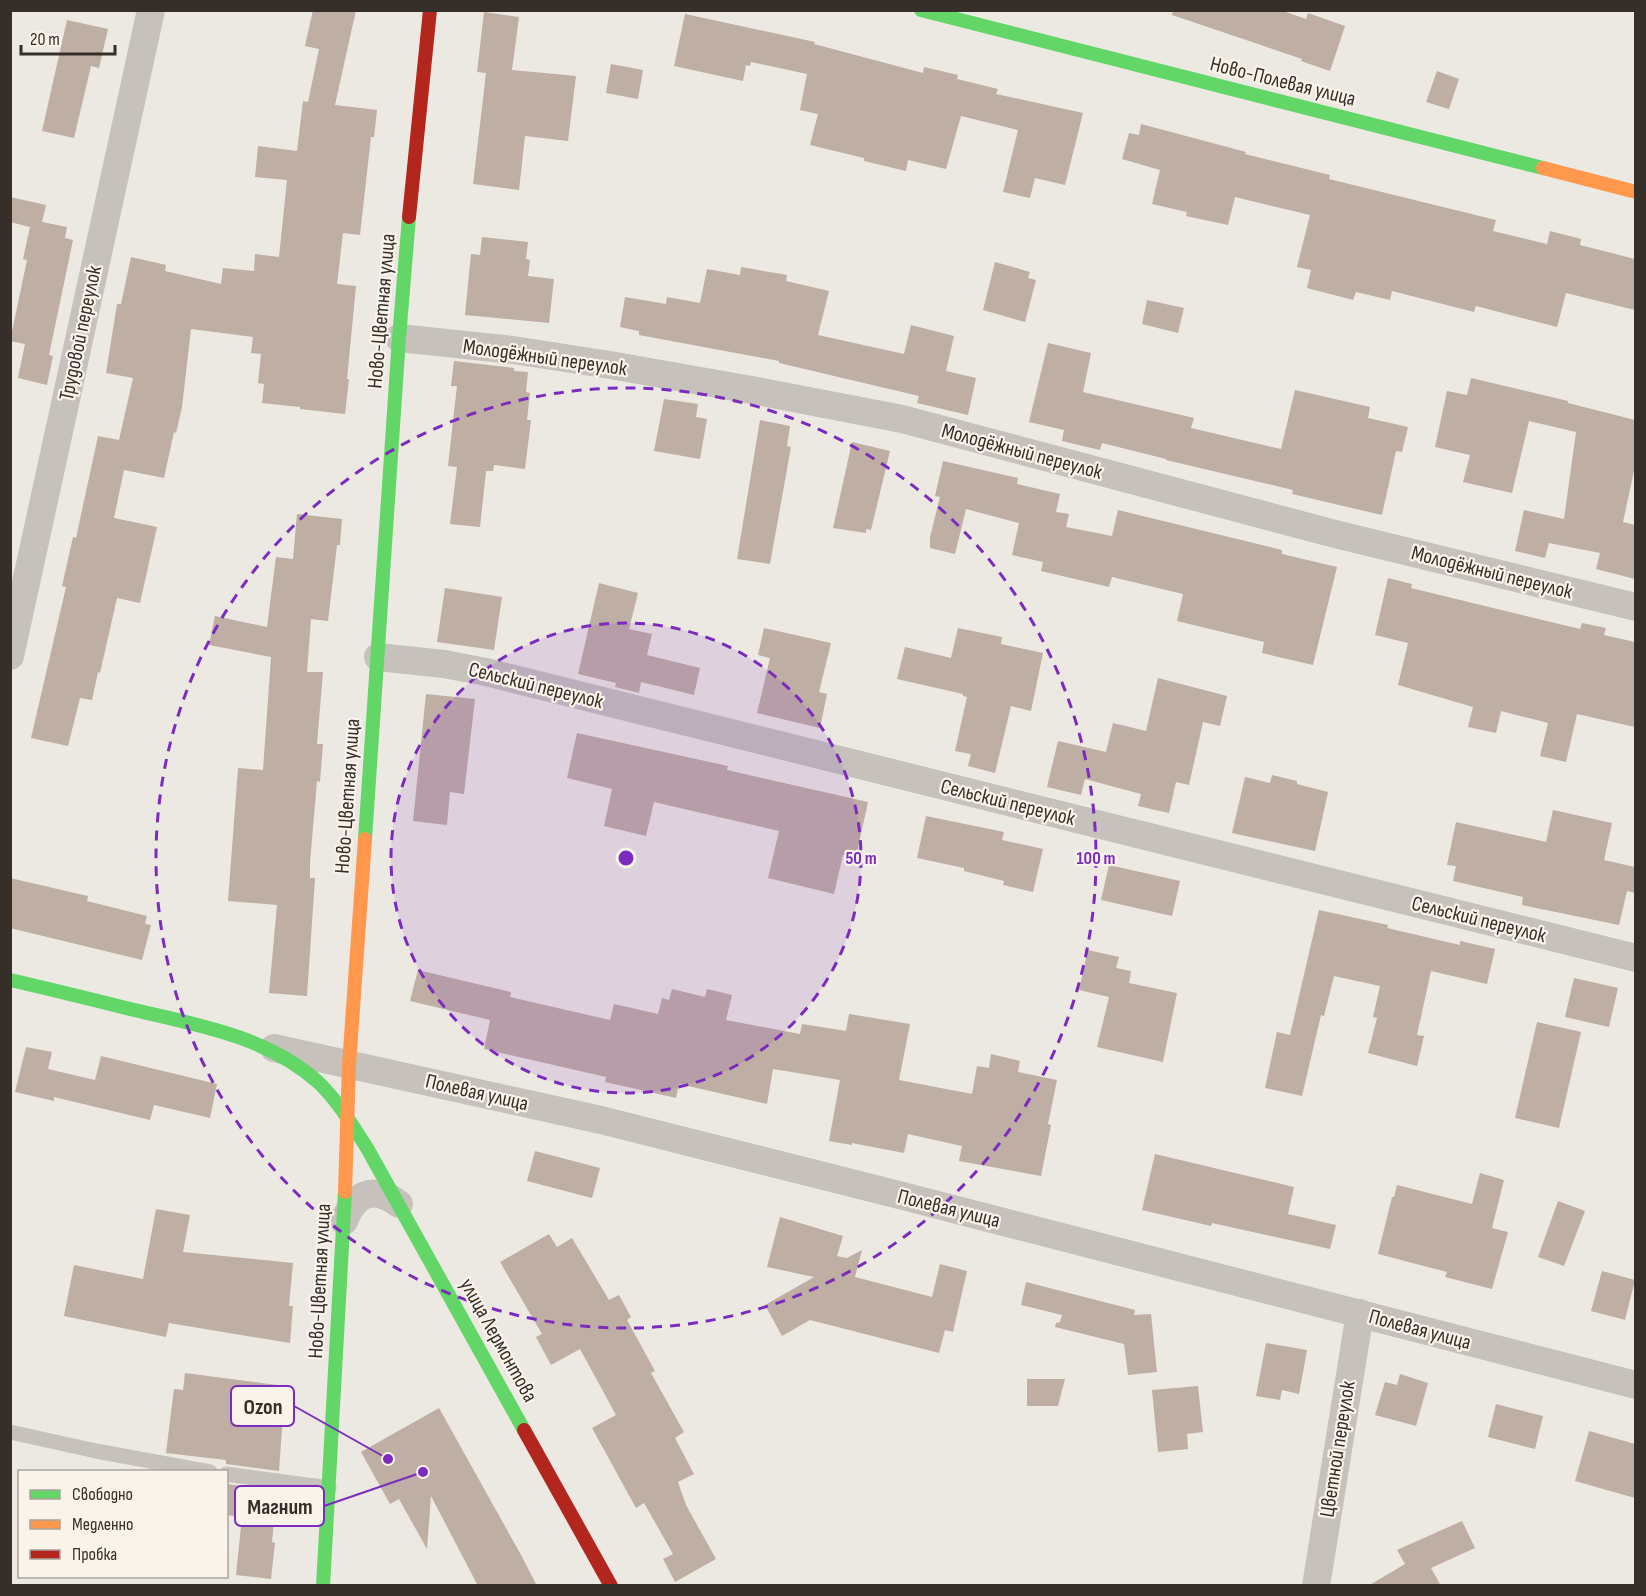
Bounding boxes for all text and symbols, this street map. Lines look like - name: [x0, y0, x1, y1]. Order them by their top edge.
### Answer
- scale bar: [21, 18, 116, 56]
- text: 20 m: [30, 29, 60, 50]
- street label: Ново-Полевая улица: [1207, 51, 1358, 112]
- street label: Ново-Цветная улица: [362, 233, 401, 389]
- street label: Трудовой переулок: [54, 263, 107, 403]
- street label: Молодёжный переулок: [461, 334, 629, 381]
- street label: Молодёжный переулок: [939, 418, 1105, 485]
- street label: Молодёжный переулок: [1409, 540, 1575, 605]
- street label: Сельский переулок: [466, 657, 606, 714]
- street label: Ново-Цветная улица: [330, 718, 365, 874]
- street label: Сельский переулок: [938, 774, 1078, 831]
- centre of rings: [616, 848, 636, 868]
- text: 50 m: [845, 848, 877, 869]
- text: 100 m: [1077, 848, 1116, 869]
- street label: Сельский переулок: [1409, 891, 1549, 948]
- street label: Полевая улица: [423, 1069, 531, 1116]
- street label: Полевая улица: [895, 1184, 1003, 1233]
- street label: Ново-Цветная улица: [303, 1203, 336, 1359]
- street label: улица Лермонтова: [454, 1274, 543, 1406]
- street label: Полевая улица: [1366, 1304, 1474, 1355]
- street label: Цветной переулок: [1314, 1379, 1361, 1519]
- callout: Ozon: [231, 1386, 294, 1426]
- text: Ozon: [244, 1394, 282, 1421]
- legend: [18, 1470, 228, 1578]
- text: Свободно: [72, 1484, 133, 1505]
- callout: Магнит: [235, 1486, 324, 1526]
- text: Магнит: [247, 1494, 313, 1521]
- text: Медленно: [72, 1514, 134, 1535]
- text: Пробка: [72, 1544, 117, 1565]

